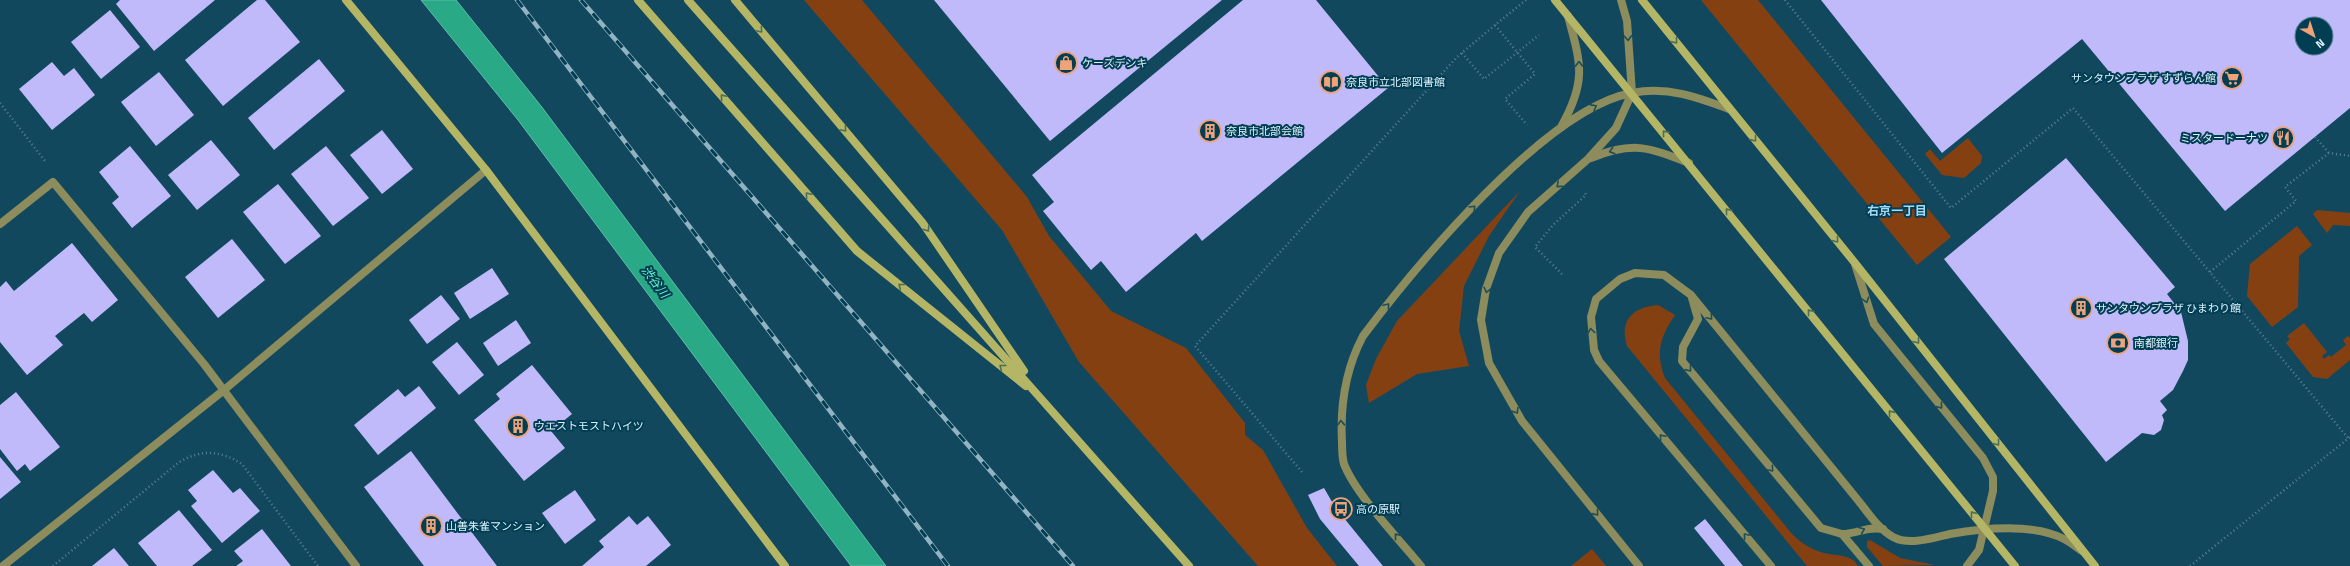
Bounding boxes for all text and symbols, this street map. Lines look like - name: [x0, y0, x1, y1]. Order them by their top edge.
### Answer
- north arrow: [2294, 16, 2334, 56]
- one-way arrow: [755, 25, 762, 32]
- one-way arrow: [1624, 35, 1632, 41]
- text: N: [2312, 35, 2328, 52]
- one-way arrow: [1671, 37, 1678, 44]
- shop icon: ケーズデンキ: [1053, 50, 1079, 76]
- place label: ケーズデンキ: [1082, 55, 1147, 71]
- one-way arrow: [1575, 61, 1583, 67]
- supermarket icon: サンタウンプラザ すずらん館: [2219, 65, 2245, 91]
- library icon: 奈良市立北部図書館: [1318, 69, 1344, 95]
- place label: サンタウンプラザ すずらん館: [2071, 70, 2216, 86]
- place label: 奈良市立北部図書館: [1346, 74, 1445, 90]
- one-way arrow: [720, 94, 727, 102]
- one-way arrow: [1590, 104, 1597, 111]
- building icon: 奈良市北部会館: [1197, 118, 1223, 144]
- place label: 奈良市北部会館: [1226, 123, 1303, 139]
- one-way arrow: [839, 125, 846, 132]
- restaurant icon: ミスタードーナツ: [2270, 125, 2296, 151]
- place label: ミスタードーナツ: [2180, 130, 2268, 146]
- one-way arrow: [1662, 131, 1669, 138]
- one-way arrow: [1749, 134, 1756, 141]
- one-way arrow: [1608, 146, 1615, 155]
- one-way arrow: [1556, 180, 1564, 188]
- one-way arrow: [806, 192, 813, 199]
- district label: 右京一丁目: [1867, 201, 1927, 220]
- one-way arrow: [1468, 205, 1476, 213]
- one-way arrow: [1725, 208, 1732, 215]
- one-way arrow: [922, 225, 930, 232]
- one-way arrow: [1831, 235, 1838, 242]
- water label: 渋谷川: [637, 262, 675, 303]
- one-way arrow: [898, 283, 905, 290]
- one-way arrow: [1483, 286, 1492, 293]
- building icon: サンタウンプラザ ひまわり館: [2068, 295, 2094, 321]
- one-way arrow: [1861, 297, 1870, 304]
- place label: サンタウンプラザ ひまわり館: [2096, 300, 2241, 316]
- one-way arrow: [1382, 303, 1389, 310]
- one-way arrow: [1807, 309, 1814, 316]
- one-way arrow: [1706, 312, 1713, 320]
- one-way arrow: [1587, 328, 1596, 334]
- bank icon: 南都銀行: [2105, 330, 2131, 356]
- place label: 南都銀行: [2134, 335, 2178, 351]
- one-way arrow: [1912, 337, 1919, 344]
- one-way arrow: [1000, 364, 1007, 371]
- one-way arrow: [1684, 364, 1691, 372]
- one-way arrow: [1935, 401, 1942, 408]
- one-way arrow: [1511, 407, 1518, 414]
- one-way arrow: [1889, 410, 1896, 417]
- building icon: ウエストモストハイツ: [505, 413, 531, 439]
- place label: ウエストモストハイツ: [534, 418, 644, 434]
- one-way arrow: [1337, 420, 1345, 426]
- one-way arrow: [1659, 435, 1666, 442]
- one-way arrow: [1993, 439, 2000, 446]
- one-way arrow: [1767, 464, 1774, 472]
- bus stop icon: 高の原駅: [1328, 496, 1354, 522]
- place label: 高の原駅: [1356, 501, 1400, 517]
- one-way arrow: [1592, 509, 1599, 516]
- one-way arrow: [1971, 511, 1978, 518]
- building icon: 山善朱雀マンション: [418, 513, 444, 539]
- place label: 山善朱雀マンション: [446, 518, 545, 534]
- one-way arrow: [1859, 527, 1866, 535]
- one-way arrow: [1394, 533, 1401, 540]
- one-way arrow: [1744, 533, 1751, 541]

